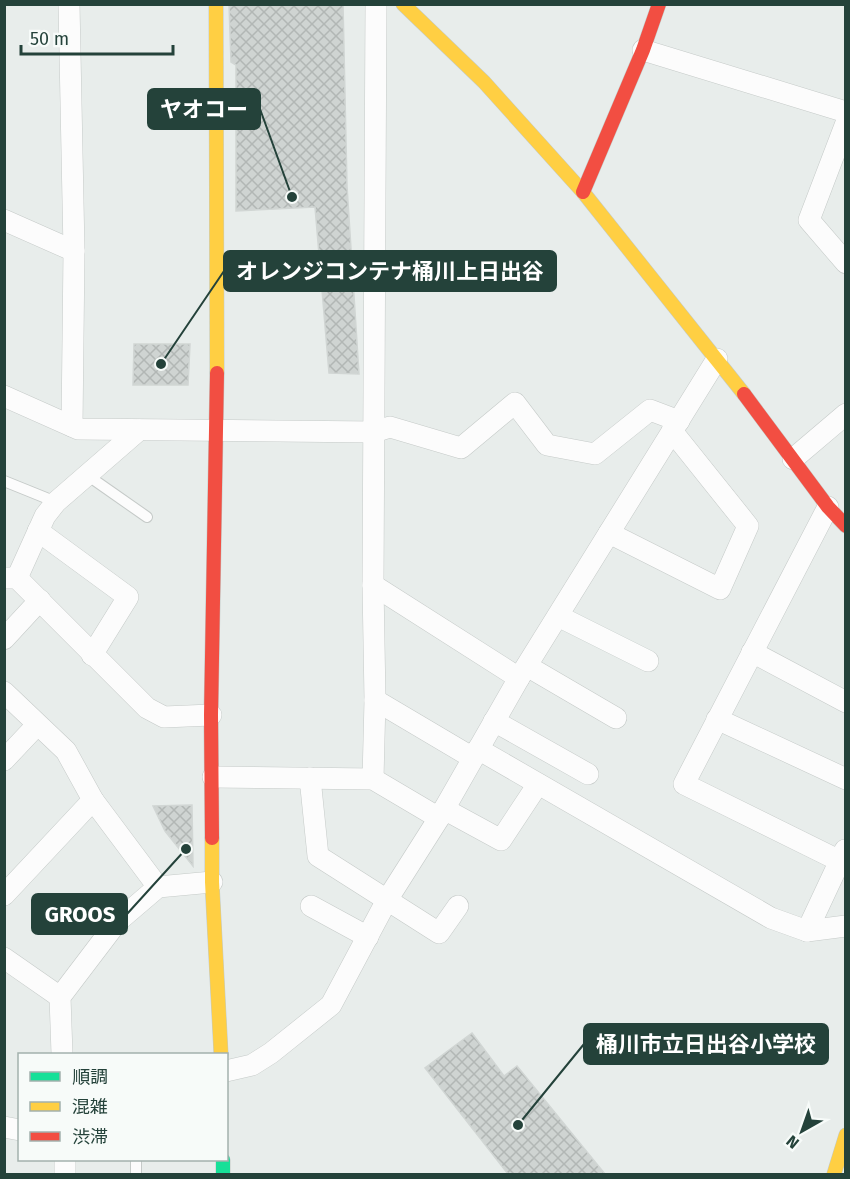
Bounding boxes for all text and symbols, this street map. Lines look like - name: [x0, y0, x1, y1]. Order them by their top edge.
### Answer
- scale bar: [21, 18, 172, 56]
- text: 50 m: [30, 28, 69, 50]
- callout: ヤオコー: [148, 89, 260, 129]
- text: ヤオコー: [160, 96, 248, 123]
- callout: オレンジコンテナ桶川上日出谷: [224, 251, 556, 291]
- text: オレンジコンテナ桶川上日出谷: [236, 258, 544, 285]
- callout: GROOS: [32, 894, 127, 934]
- text: GROOS: [45, 901, 116, 928]
- callout: 桶川市立日出谷小学校: [584, 1024, 828, 1064]
- text: 桶川市立日出谷小学校: [596, 1031, 816, 1058]
- legend: [18, 1053, 228, 1161]
- text: 順調: [72, 1066, 108, 1088]
- text: 混雑: [72, 1096, 108, 1118]
- north arrow: [772, 1101, 832, 1161]
- text: 渋滞: [72, 1126, 108, 1148]
- text: N: [783, 1131, 803, 1153]

